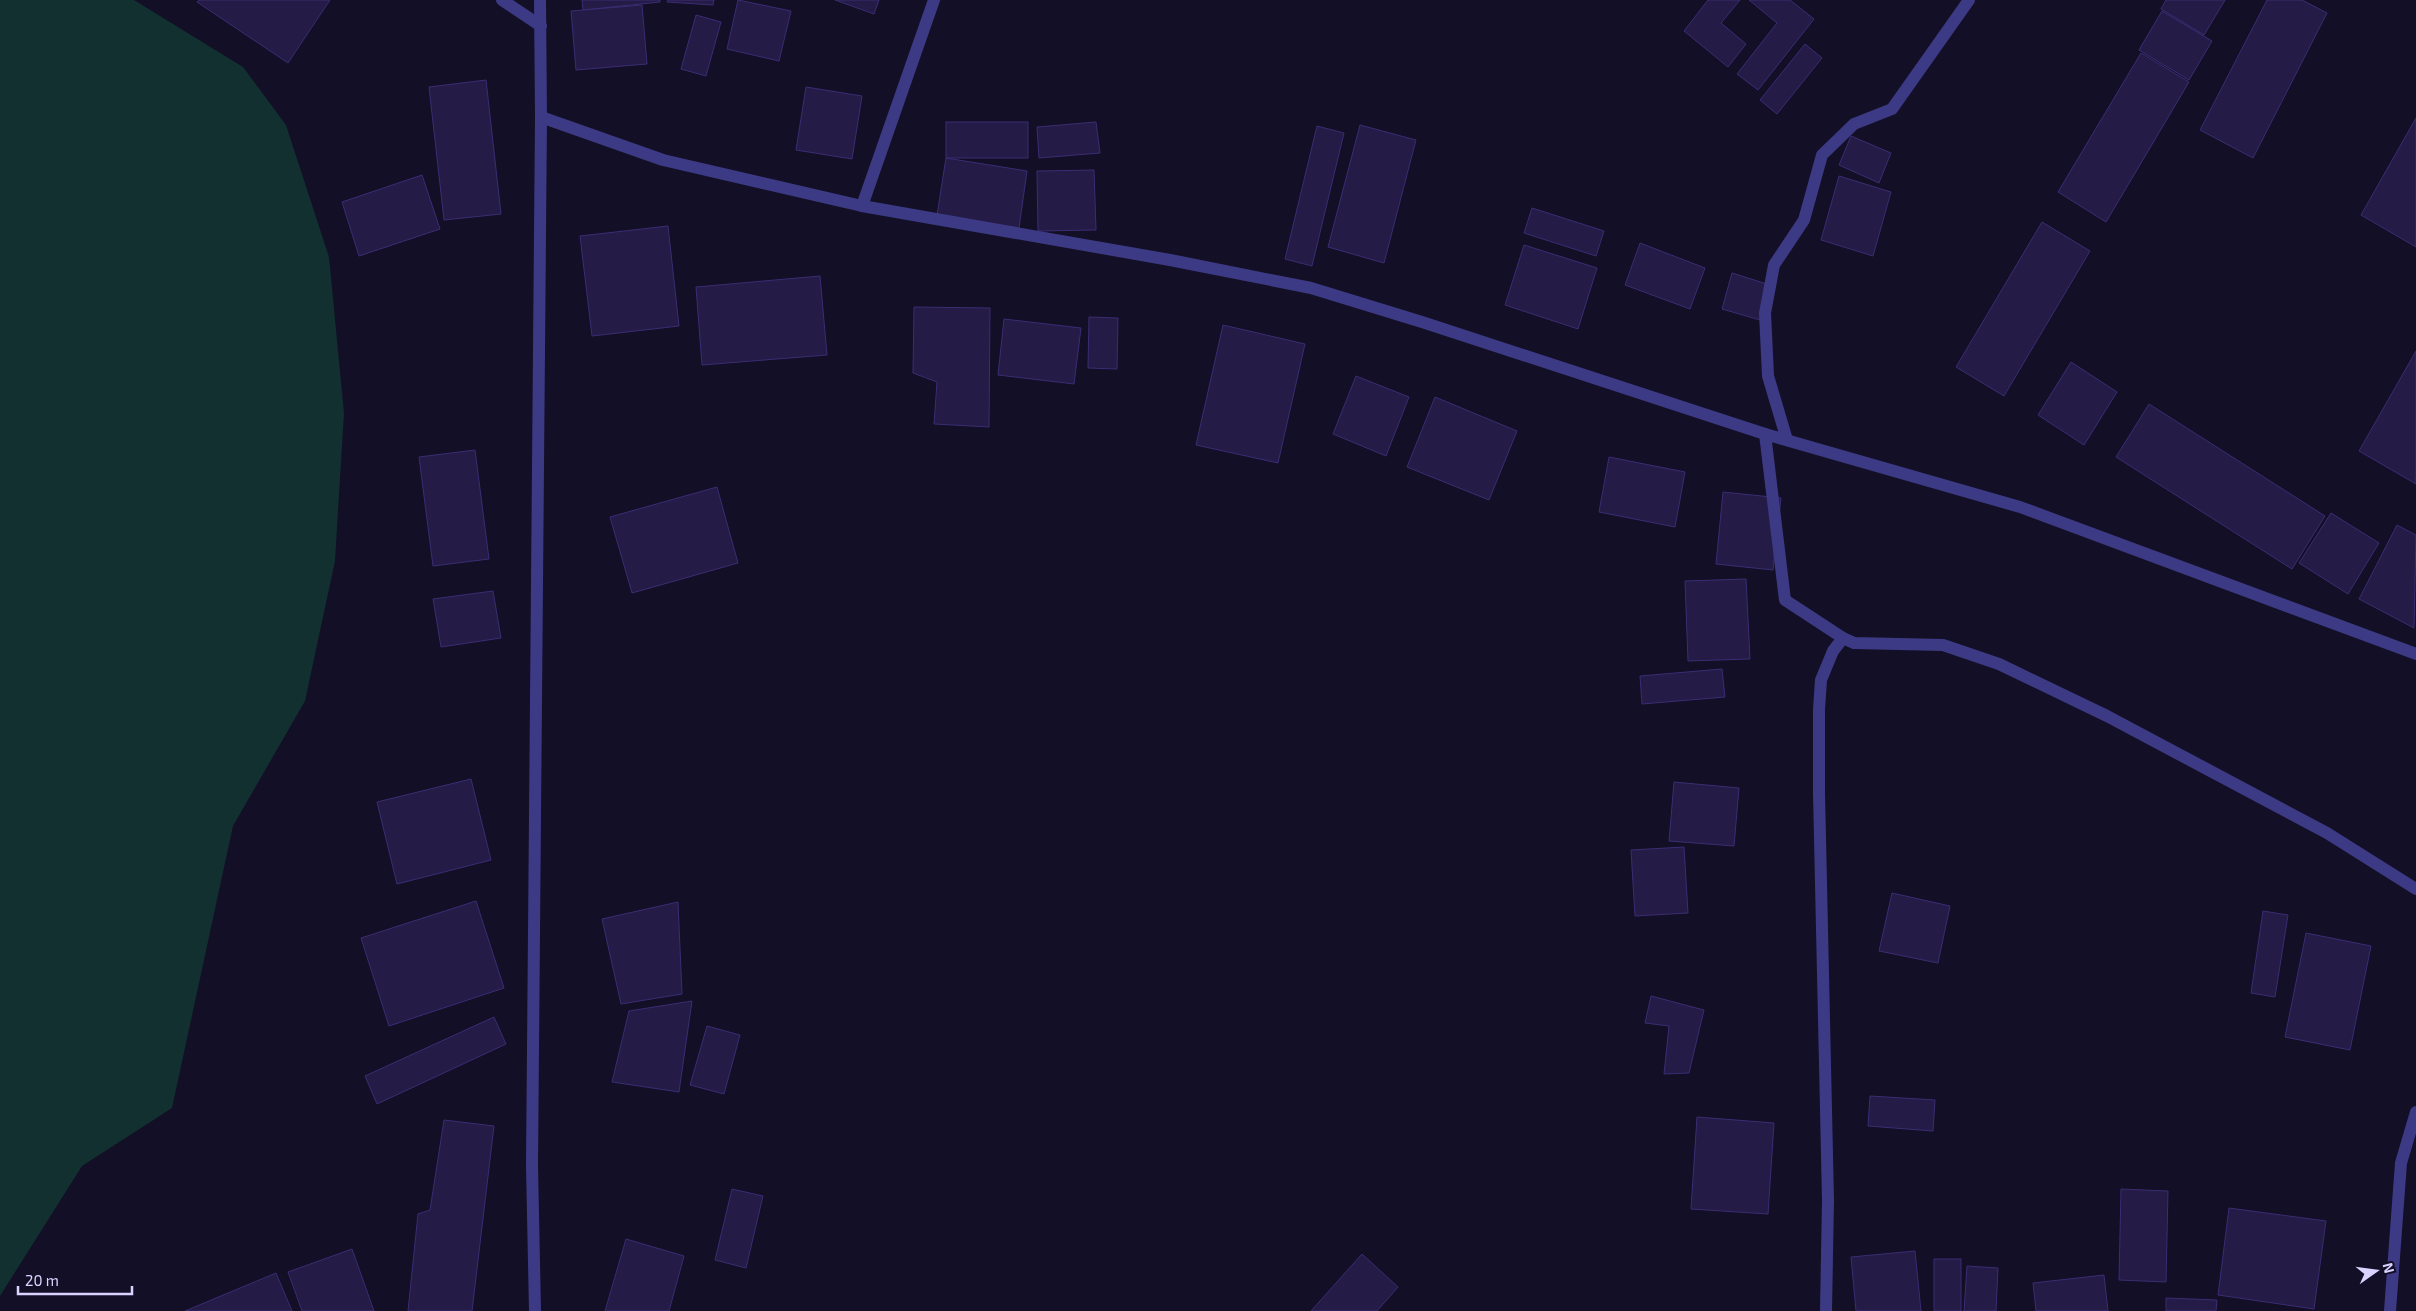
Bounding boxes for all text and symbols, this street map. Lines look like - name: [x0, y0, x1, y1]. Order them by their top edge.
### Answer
- north arrow: [2351, 1246, 2401, 1296]
- text: N: [2380, 1261, 2399, 1275]
- scale bar: [18, 1264, 131, 1296]
- text: 20 m: [25, 1271, 59, 1289]

